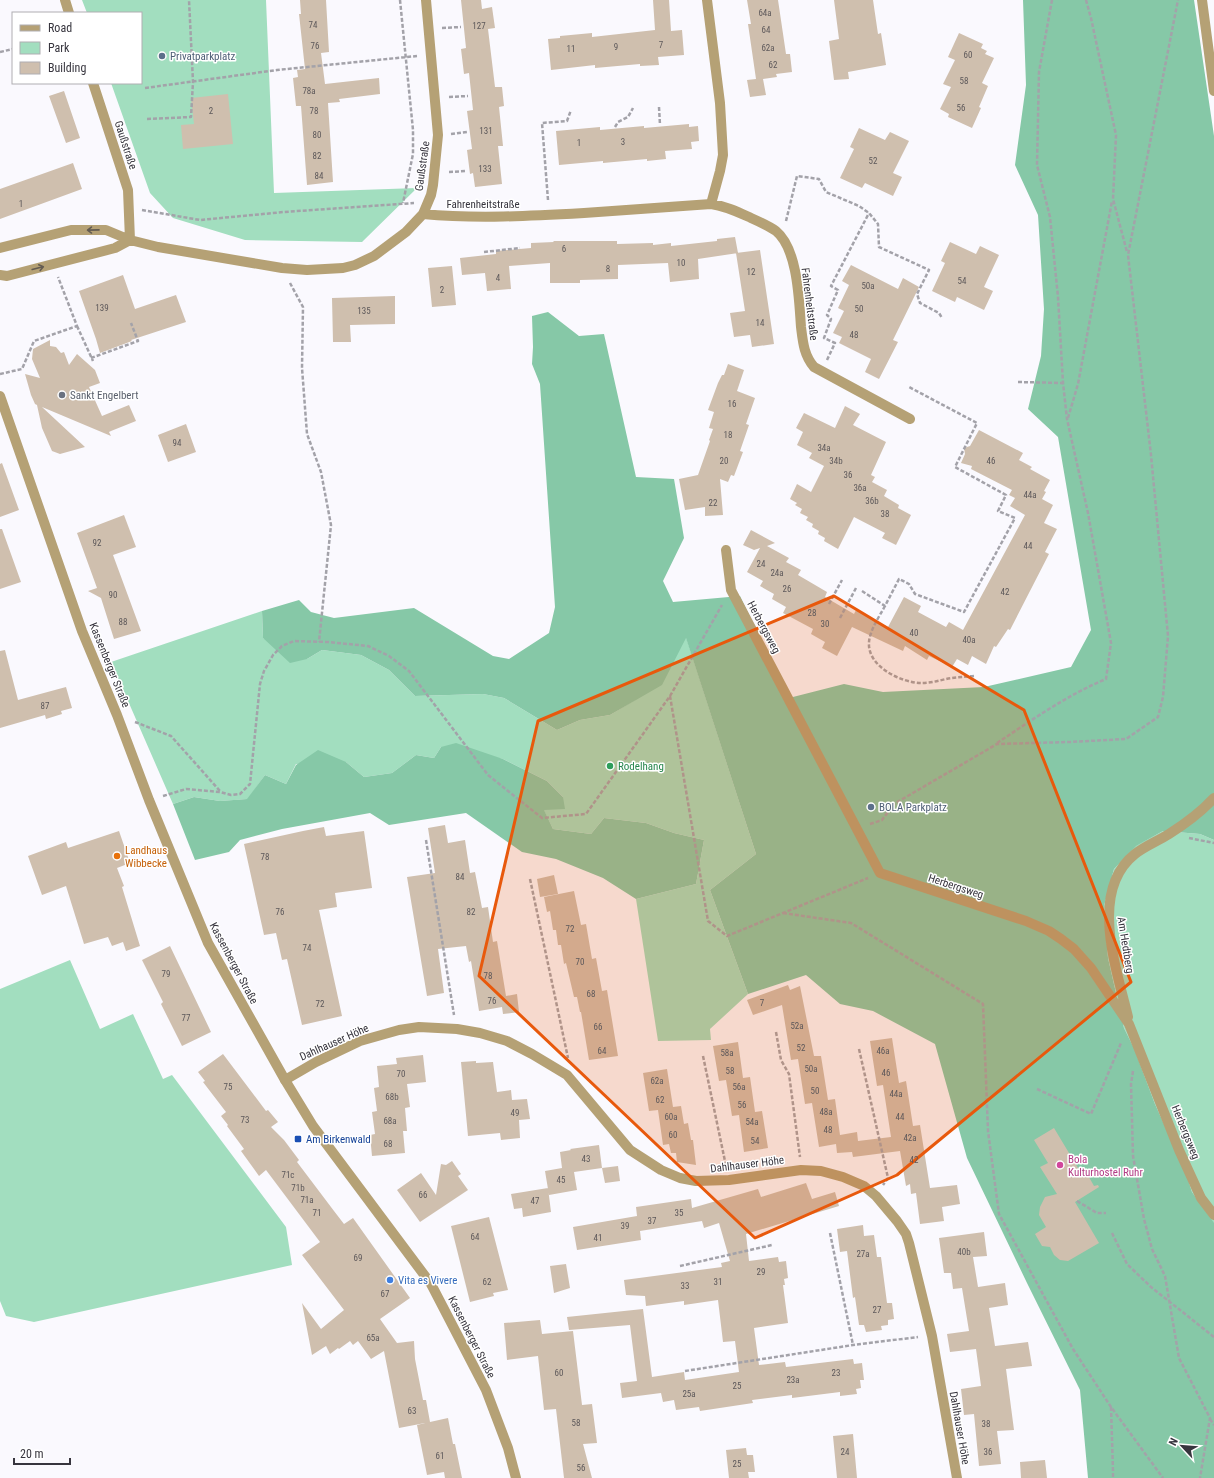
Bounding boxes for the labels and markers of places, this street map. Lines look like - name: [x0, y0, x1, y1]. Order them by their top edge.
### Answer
- place label: Privatparkplatz: [170, 50, 236, 63]
- marker: Privatparkplatz: [157, 51, 167, 61]
- place label: Sankt Engelbert: [70, 389, 138, 402]
- marker: Sankt Engelbert: [57, 390, 67, 400]
- place label: Rodelhang: [618, 760, 664, 773]
- marker: Rodelhang: [605, 761, 615, 771]
- place label: BOLA Parkplatz: [879, 801, 947, 814]
- marker: BOLA Parkplatz: [866, 802, 876, 812]
- place label: Landhaus Wibbecke: [125, 844, 167, 870]
- marker: Landhaus Wibbecke: [112, 851, 122, 861]
- place label: Am Birkenwald: [306, 1133, 371, 1146]
- marker: Am Birkenwald: [293, 1134, 303, 1144]
- place label: Bola Kulturhostel Ruhr: [1068, 1153, 1143, 1179]
- marker: Bola Kulturhostel Ruhr: [1055, 1160, 1065, 1170]
- place label: Vita es Vivere: [398, 1274, 457, 1287]
- marker: Vita es Vivere: [385, 1275, 395, 1285]

